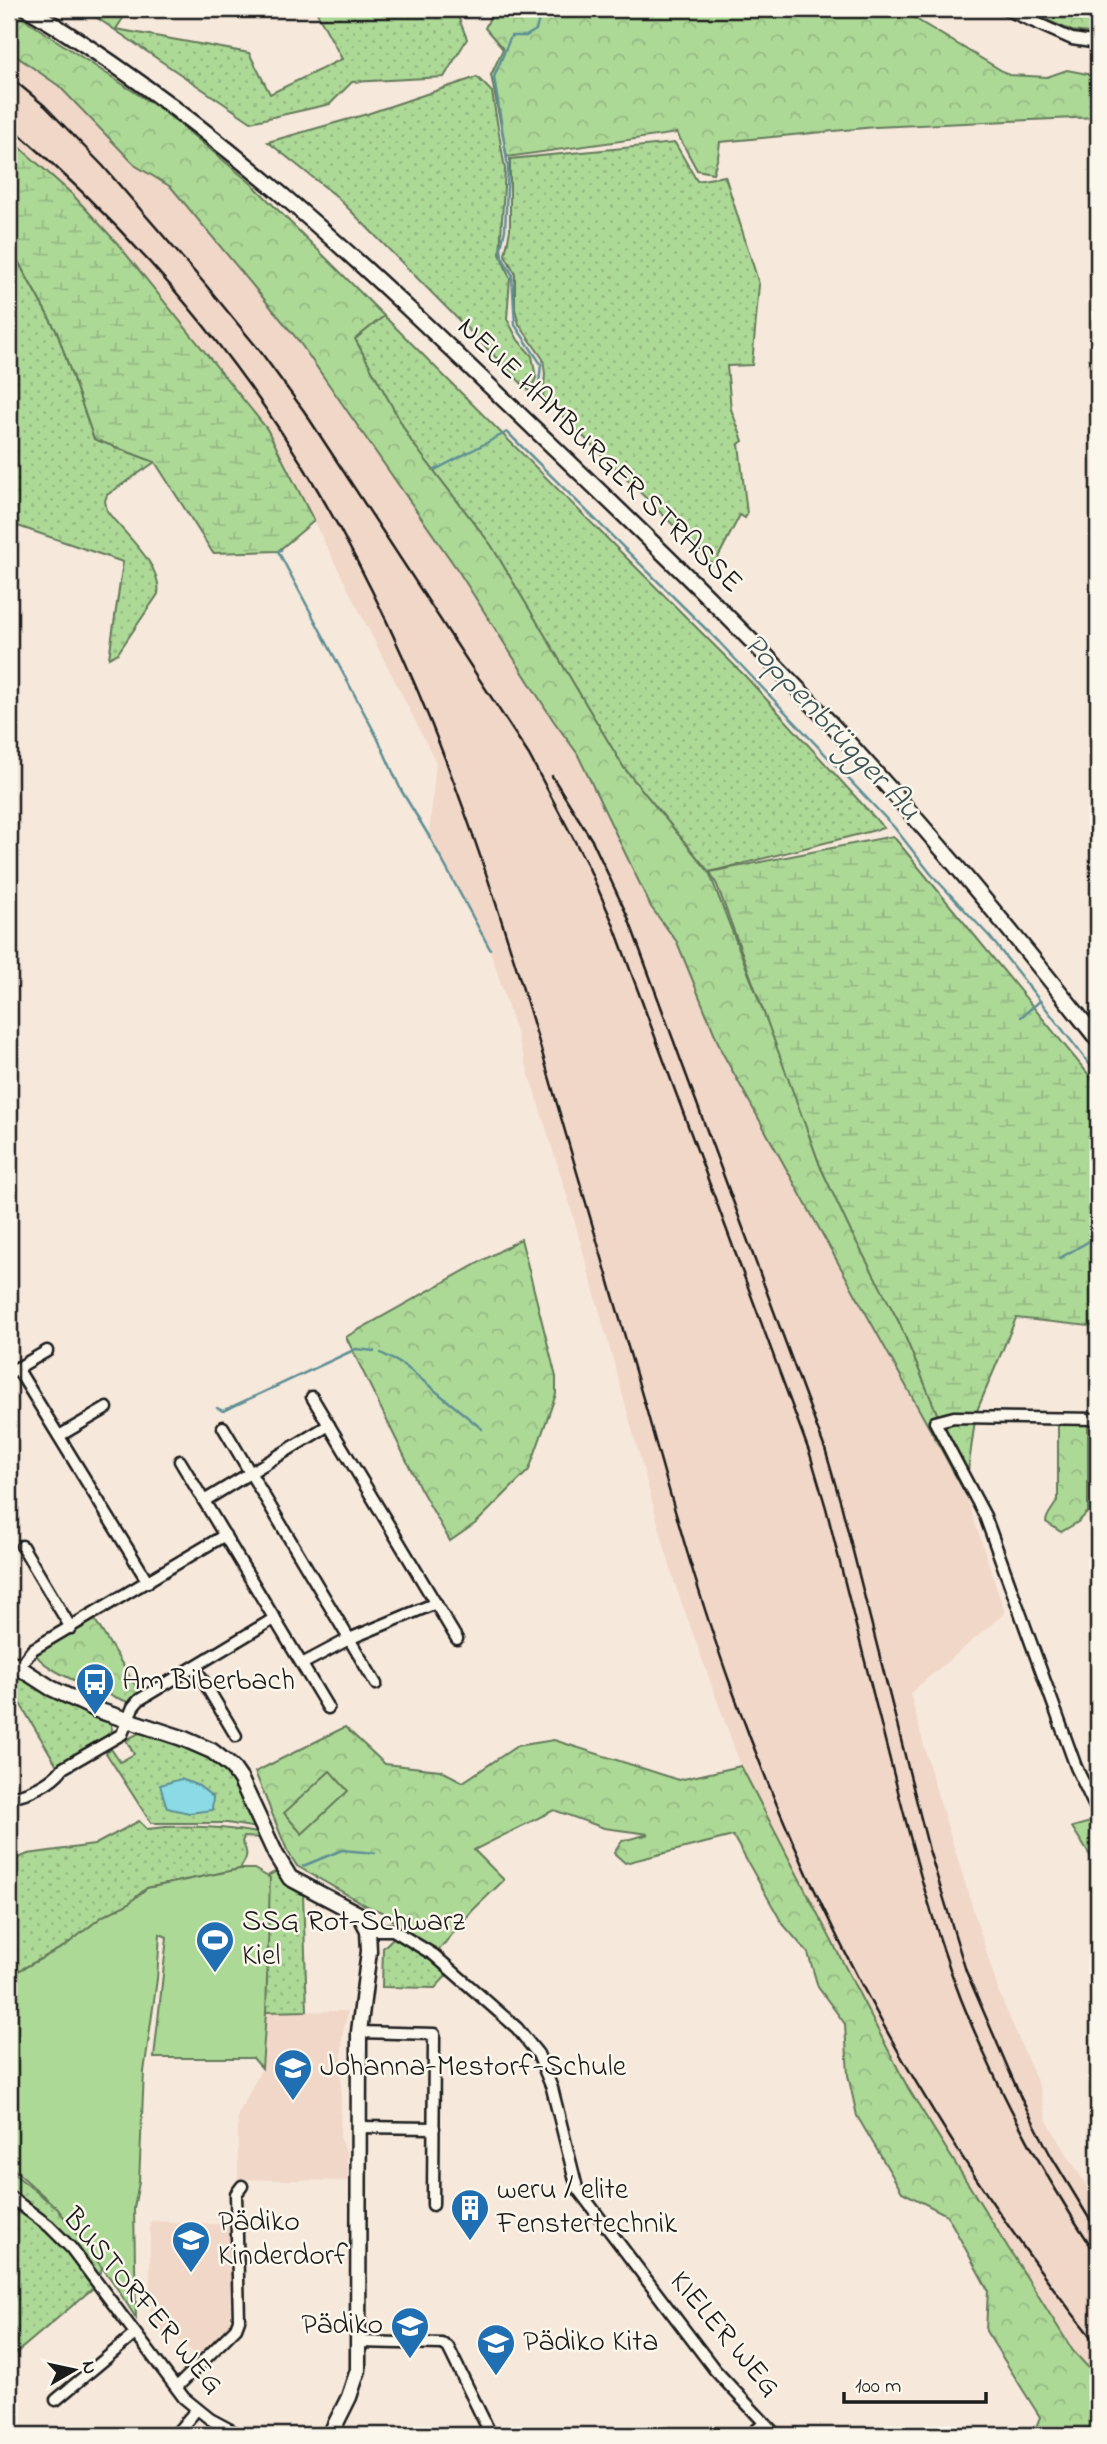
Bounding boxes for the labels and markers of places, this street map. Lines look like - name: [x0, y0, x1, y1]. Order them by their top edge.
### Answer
- place label: Am Biberbach: [122, 1660, 295, 1704]
- bus stop icon: Am Biberbach: [74, 1661, 116, 1716]
- place label: SSG Rot-Schwarz Kiel: [242, 1901, 465, 1979]
- sports icon: SSG Rot-Schwarz Kiel: [194, 1919, 236, 1974]
- place label: Johanna-Mestorf-Schule: [320, 2046, 627, 2090]
- school or university icon: Johanna-Mestorf-Schule: [272, 2047, 314, 2102]
- place label: weru / elite Fenstertechnik: [496, 2169, 678, 2247]
- building icon: weru / elite Fenstertechnik: [449, 2187, 491, 2242]
- place label: Pädiko Kinderdorf: [218, 2201, 348, 2279]
- school or university icon: Pädiko Kinderdorf: [170, 2219, 212, 2274]
- place label: Pädiko: [301, 2304, 383, 2348]
- school or university icon: Pädiko: [389, 2305, 431, 2360]
- place label: Pädiko Kita: [523, 2321, 658, 2365]
- school or university icon: Pädiko Kita: [475, 2322, 517, 2377]

